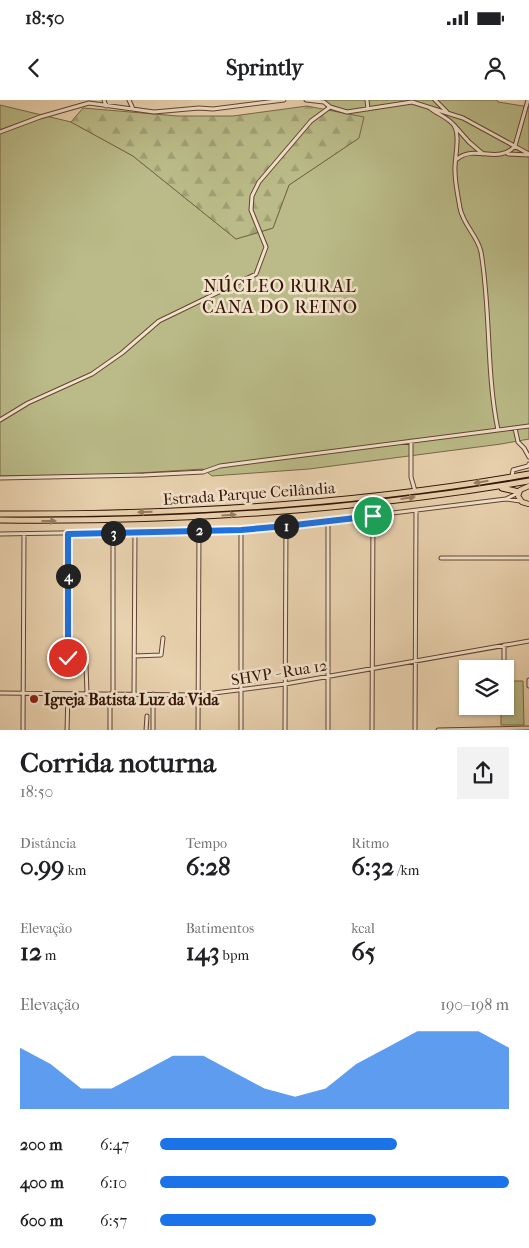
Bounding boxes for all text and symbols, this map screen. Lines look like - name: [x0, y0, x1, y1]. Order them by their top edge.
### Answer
- text: 18:50: [25, 7, 65, 29]
- icon: back: [20, 54, 48, 82]
- icon: person: [481, 54, 509, 82]
- text: Sprintly: [226, 55, 303, 81]
- district label: NÚCLEO RURAL CANA DO REINO: [202, 275, 358, 318]
- street label: Estrada Parque Ceilândia: [162, 478, 336, 509]
- one-way arrow: [473, 479, 489, 487]
- one-way arrow: [400, 494, 416, 502]
- pin: [352, 495, 394, 537]
- icon: arrive: [359, 502, 387, 530]
- one-way arrow: [137, 509, 153, 517]
- one-way arrow: [221, 510, 237, 518]
- pin: 1: [274, 514, 298, 538]
- one-way arrow: [41, 517, 57, 525]
- pin: 2: [186, 518, 212, 542]
- text: 1: [284, 518, 289, 535]
- pin: 3: [100, 520, 126, 546]
- text: 2: [196, 522, 203, 539]
- text: 3: [111, 525, 116, 542]
- pin: 4: [56, 564, 80, 588]
- text: 4: [64, 568, 73, 585]
- pin: [47, 637, 89, 679]
- icon: check: [54, 644, 82, 672]
- street label: SHVP - Rua 12: [230, 656, 329, 689]
- map controls: [459, 660, 514, 715]
- button: layers: [459, 660, 514, 715]
- place label: Igreja Batista Luz da Vida: [44, 690, 219, 710]
- marker: Igreja Batista Luz da Vida: [28, 693, 40, 705]
- text: Corrida noturna: [20, 746, 216, 779]
- button: share: [457, 747, 509, 799]
- text: 18:50: [20, 782, 53, 801]
- text: Distância: [20, 835, 76, 852]
- text: Tempo: [186, 835, 227, 852]
- text: Ritmo: [351, 835, 389, 852]
- text: 0.99: [20, 852, 64, 881]
- text: 6:28: [186, 852, 231, 881]
- text: 6:32: [351, 852, 394, 881]
- text: km: [64, 862, 86, 879]
- text: /km: [394, 862, 419, 879]
- text: Elevação: [20, 920, 72, 937]
- text: Batimentos: [186, 920, 254, 937]
- text: kcal: [351, 920, 375, 937]
- text: 12: [20, 937, 42, 966]
- text: 143: [186, 937, 220, 966]
- text: 65: [351, 937, 376, 966]
- text: m: [42, 947, 56, 964]
- text: bpm: [220, 947, 249, 964]
- text: Elevação: [20, 995, 80, 1014]
- text: 190–198 m: [440, 995, 509, 1014]
- text: 200 m: [20, 1135, 63, 1154]
- text: 6:47: [100, 1135, 129, 1154]
- text: 400 m: [20, 1173, 64, 1192]
- text: 6:10: [100, 1173, 127, 1192]
- text: 600 m: [20, 1211, 63, 1230]
- text: 6:57: [100, 1211, 127, 1230]

